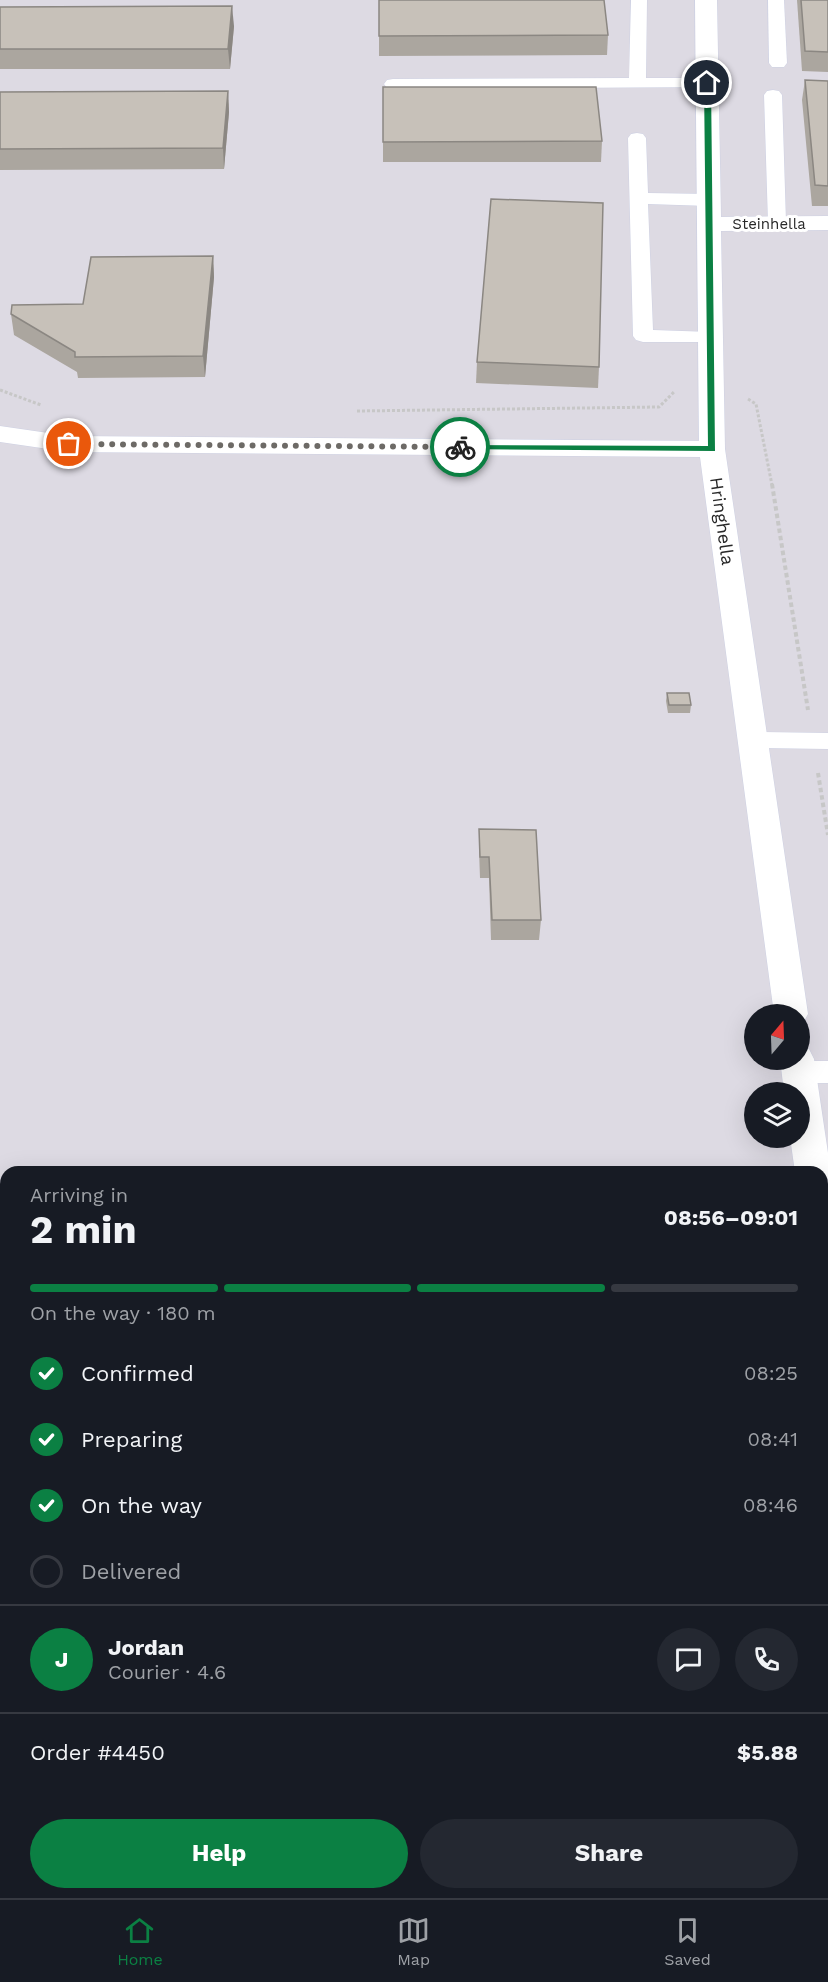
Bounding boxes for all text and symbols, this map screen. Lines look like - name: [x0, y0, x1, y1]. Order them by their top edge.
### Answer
- pin: [681, 57, 732, 108]
- icon: home: [690, 66, 723, 99]
- street label: Steinhella: [732, 215, 806, 233]
- courier: [430, 417, 490, 477]
- pin: [43, 418, 94, 469]
- icon: bag: [52, 427, 85, 460]
- icon: bike: [444, 431, 477, 464]
- street label: Hringhella: [706, 476, 739, 566]
- north arrow: [744, 1004, 810, 1070]
- map controls: [744, 1004, 810, 1148]
- button: layers: [744, 1082, 810, 1148]
- text: Arriving in: [30, 1183, 128, 1207]
- text: 08:56–09:01: [664, 1205, 798, 1230]
- text: 2 min: [30, 1207, 137, 1252]
- text: On the way · 180 m: [30, 1301, 216, 1325]
- icon: check: [30, 1357, 63, 1390]
- text: Confirmed: [81, 1361, 194, 1386]
- text: 08:25: [744, 1361, 798, 1385]
- icon: check: [30, 1423, 63, 1456]
- text: Preparing: [81, 1427, 182, 1452]
- text: 08:41: [748, 1427, 798, 1451]
- icon: check: [30, 1489, 63, 1522]
- text: On the way: [81, 1493, 202, 1518]
- text: 08:46: [743, 1493, 798, 1517]
- text: Delivered: [81, 1559, 181, 1584]
- button: chat: [657, 1628, 720, 1691]
- button: phone: [735, 1628, 798, 1691]
- text: Jordan: [108, 1635, 184, 1660]
- text: J: [55, 1647, 68, 1672]
- text: Courier · 4.6: [108, 1660, 226, 1684]
- text: Order #4450: [30, 1740, 165, 1765]
- text: $5.88: [737, 1740, 798, 1765]
- button: Help: [30, 1819, 408, 1888]
- button: Share: [420, 1819, 798, 1888]
- tab: Home: [117, 1914, 163, 1969]
- tab: Map: [397, 1914, 430, 1969]
- tab: Saved: [664, 1914, 711, 1969]

